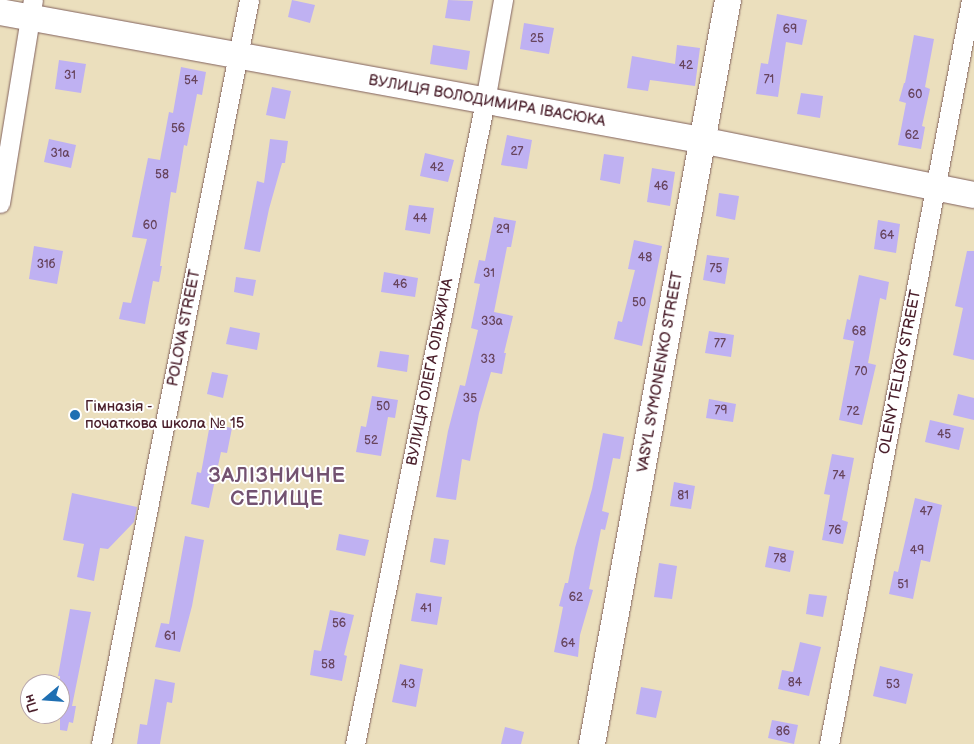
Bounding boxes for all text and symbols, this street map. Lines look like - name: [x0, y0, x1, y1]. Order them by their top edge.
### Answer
- house number: 69: [783, 23, 797, 37]
- house number: 25: [530, 32, 544, 46]
- house number: 42: [679, 59, 693, 73]
- house number: 31: [64, 69, 76, 83]
- street label: ВУЛИЦЯ ВОЛОДИМИРА ІВАСЮКА: [367, 71, 607, 131]
- house number: 71: [764, 73, 774, 87]
- house number: 54: [184, 74, 198, 88]
- house number: 60: [908, 88, 922, 102]
- house number: 56: [171, 122, 185, 136]
- house number: 62: [905, 129, 919, 143]
- house number: 27: [511, 145, 523, 159]
- house number: 31а: [50, 147, 70, 161]
- house number: 42: [430, 161, 444, 175]
- house number: 58: [155, 168, 169, 182]
- house number: 46: [654, 180, 668, 194]
- house number: 44: [413, 212, 427, 226]
- house number: 60: [143, 219, 157, 233]
- house number: 29: [496, 223, 510, 237]
- house number: 64: [880, 229, 894, 243]
- house number: 48: [638, 251, 652, 265]
- house number: 31б: [37, 258, 55, 272]
- house number: 75: [710, 262, 722, 276]
- house number: 31: [483, 267, 495, 281]
- street label: POLOVA STREET: [164, 268, 204, 388]
- street label: VASYL SYMONENKO STREET: [633, 270, 687, 474]
- street label: ВУЛИЦЯ ОЛЕГА ОЛЬЖИЧА: [403, 277, 457, 467]
- house number: 46: [393, 278, 407, 292]
- street label: OLENY TELIGY STREET: [875, 288, 925, 456]
- house number: 50: [632, 296, 646, 310]
- house number: 33а: [481, 315, 503, 329]
- house number: 68: [852, 325, 866, 339]
- house number: 77: [714, 337, 726, 351]
- house number: 33: [481, 353, 495, 367]
- house number: 70: [855, 365, 867, 379]
- house number: 35: [463, 392, 477, 406]
- place label: Гімназія - початкова школа № 15: [85, 397, 244, 432]
- house number: 50: [376, 400, 390, 414]
- house number: 79: [715, 404, 727, 418]
- house number: 72: [847, 405, 859, 419]
- marker: Гімназія - початкова школа № 15: [69, 409, 81, 421]
- house number: 45: [937, 428, 951, 442]
- house number: 52: [364, 434, 378, 448]
- district label: ЗАЛІЗНИЧНЕ СЕЛИЩЕ: [207, 465, 347, 512]
- house number: 74: [832, 469, 846, 483]
- house number: 81: [677, 489, 689, 503]
- house number: 47: [919, 505, 933, 519]
- house number: 76: [828, 524, 842, 538]
- house number: 49: [910, 544, 924, 558]
- house number: 78: [774, 552, 786, 566]
- house number: 51: [897, 578, 909, 592]
- house number: 62: [569, 591, 583, 605]
- house number: 41: [420, 602, 432, 616]
- house number: 56: [332, 617, 346, 631]
- house number: 61: [164, 630, 176, 644]
- house number: 64: [561, 637, 575, 651]
- house number: 58: [321, 658, 335, 672]
- north arrow: [20, 674, 70, 724]
- house number: 84: [788, 676, 802, 690]
- house number: 43: [401, 678, 415, 692]
- house number: 53: [886, 678, 900, 692]
- text: Пн: [20, 692, 42, 715]
- house number: 86: [776, 725, 790, 739]

